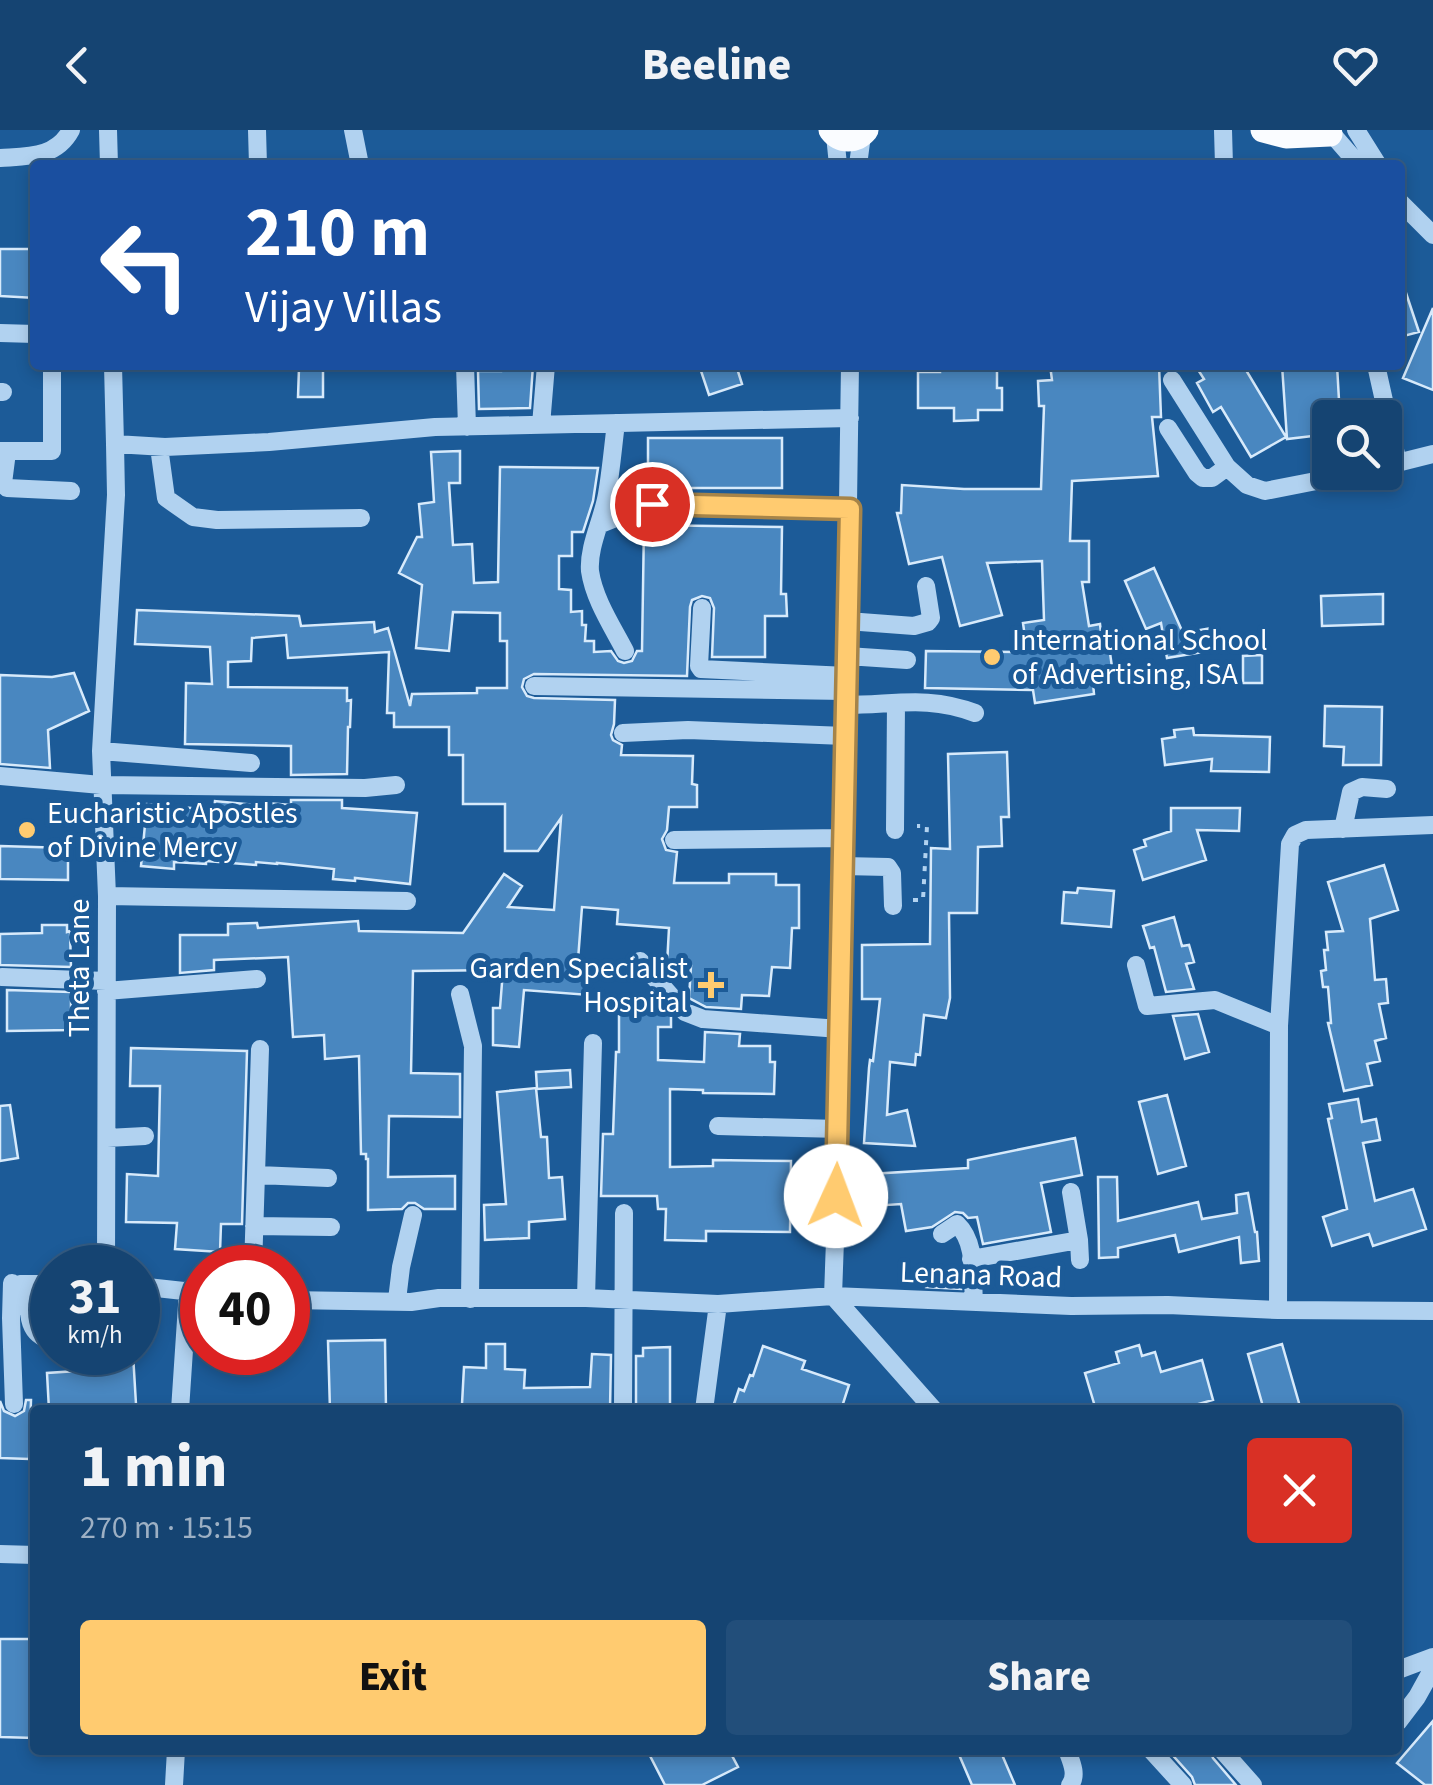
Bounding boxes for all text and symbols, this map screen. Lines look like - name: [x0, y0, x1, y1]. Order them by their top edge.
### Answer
- text: Beeline: [642, 33, 791, 97]
- icon: back: [50, 38, 105, 93]
- icon: heart: [1328, 38, 1383, 93]
- text: 210 m: [245, 183, 430, 283]
- icon: left: [80, 200, 210, 330]
- text: Vijay Villas: [245, 276, 442, 340]
- map controls: [1312, 400, 1402, 490]
- button: search: [1312, 400, 1402, 490]
- pin: [610, 462, 695, 547]
- icon: arrive: [625, 477, 680, 532]
- place label: International School of Advertising, ISA: [1012, 619, 1268, 696]
- marker: International School of Advertising, ISA: [981, 646, 1003, 668]
- place label: Eucharistic Apostles of Divine Mercy: [47, 792, 298, 869]
- marker: Eucharistic Apostles of Divine Mercy: [16, 819, 38, 841]
- street label: Theta Lane: [58, 899, 101, 1037]
- place label: Garden Specialist Hospital: [469, 947, 688, 1024]
- marker: Garden Specialist Hospital: [698, 972, 724, 998]
- position arrow: [784, 1144, 888, 1248]
- speed limit sign: 40: [180, 1245, 310, 1375]
- street label: Lenana Road: [899, 1251, 1063, 1299]
- text: 31: [69, 1262, 121, 1333]
- text: km/h: [67, 1317, 123, 1353]
- text: 1 min: [80, 1425, 227, 1510]
- button: close: [1247, 1438, 1352, 1543]
- text: 270 m · 15:15: [80, 1505, 253, 1551]
- button: Exit: [80, 1620, 706, 1735]
- button: Share: [726, 1620, 1352, 1735]

